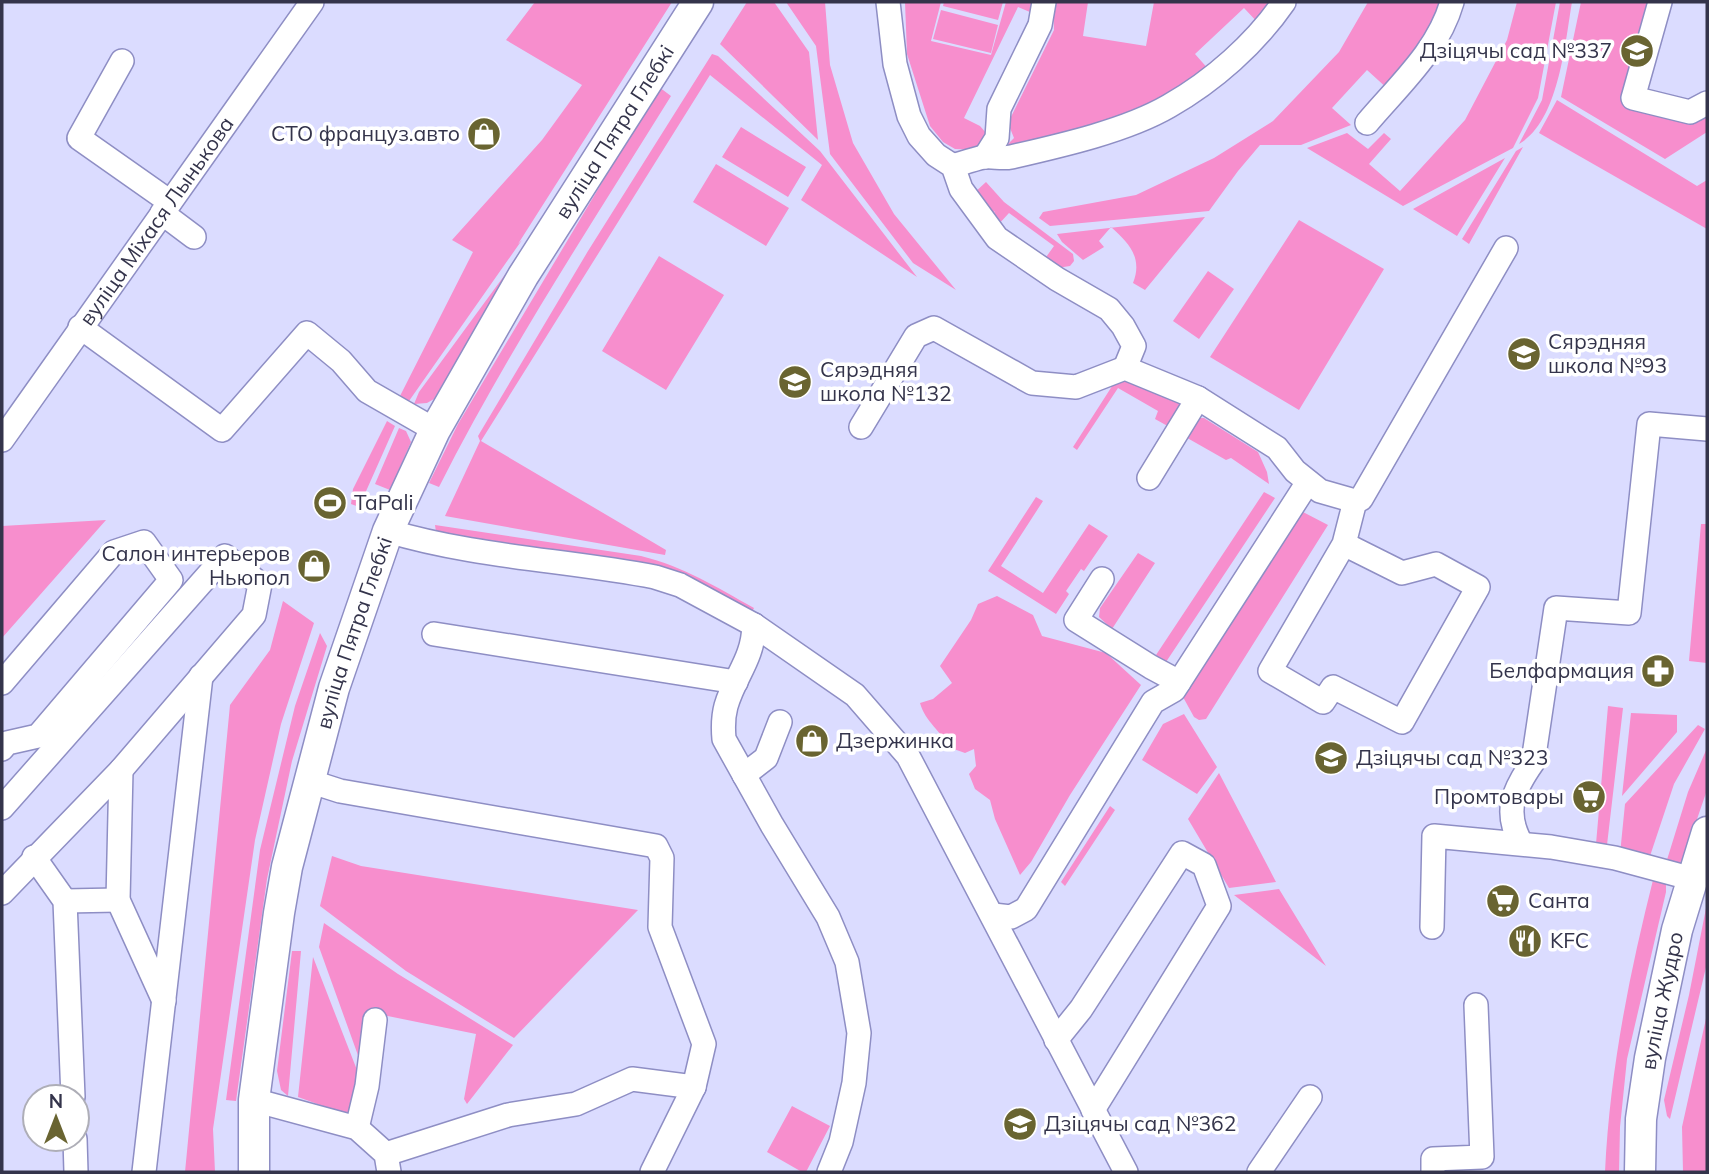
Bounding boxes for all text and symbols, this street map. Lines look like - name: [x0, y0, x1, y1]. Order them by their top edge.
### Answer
- school or university icon: Дзіцячы сад №337: [1618, 32, 1656, 70]
- place label: Дзіцячы сад №337: [1420, 37, 1612, 63]
- street label: вуліца Пятра Глебкі: [549, 40, 679, 223]
- street label: вуліца Міхася Лынькова: [73, 111, 239, 330]
- shop icon: СТО француз.авто: [465, 115, 503, 153]
- place label: СТО француз.авто: [271, 120, 460, 146]
- place label: Сярэдняя школа №93: [1548, 328, 1667, 378]
- school or university icon: Сярэдняя школа №93: [1505, 335, 1543, 373]
- place label: Сярэдняя школа №132: [820, 356, 952, 406]
- school or university icon: Сярэдняя школа №132: [776, 363, 814, 401]
- sports icon: TaPali: [311, 484, 349, 522]
- place label: TaPali: [354, 489, 413, 515]
- street label: вуліца Пятра Глебкі: [310, 533, 397, 732]
- place label: Салон интерьеров Ньюпол: [102, 540, 290, 590]
- shop icon: Салон интерьеров Ньюпол: [295, 547, 333, 585]
- pharmacy icon: Белфармация: [1639, 652, 1677, 690]
- place label: Белфармация: [1489, 657, 1634, 683]
- shop icon: Дзержинка: [793, 722, 831, 760]
- place label: Дзержинка: [836, 727, 954, 753]
- school or university icon: Дзіцячы сад №323: [1312, 739, 1350, 777]
- place label: Дзіцячы сад №323: [1356, 744, 1548, 770]
- supermarket icon: Промтовары: [1570, 778, 1608, 816]
- place label: Промтовары: [1434, 783, 1564, 809]
- supermarket icon: Санта: [1484, 882, 1522, 920]
- place label: Санта: [1528, 887, 1590, 913]
- restaurant icon: KFC: [1506, 922, 1544, 960]
- place label: KFC: [1550, 927, 1589, 953]
- street label: вуліца Жудро: [1634, 929, 1688, 1072]
- north arrow: [21, 1083, 91, 1153]
- text: N: [49, 1089, 63, 1113]
- school or university icon: Дзіцячы сад №362: [1001, 1105, 1039, 1143]
- place label: Дзіцячы сад №362: [1044, 1110, 1236, 1136]

